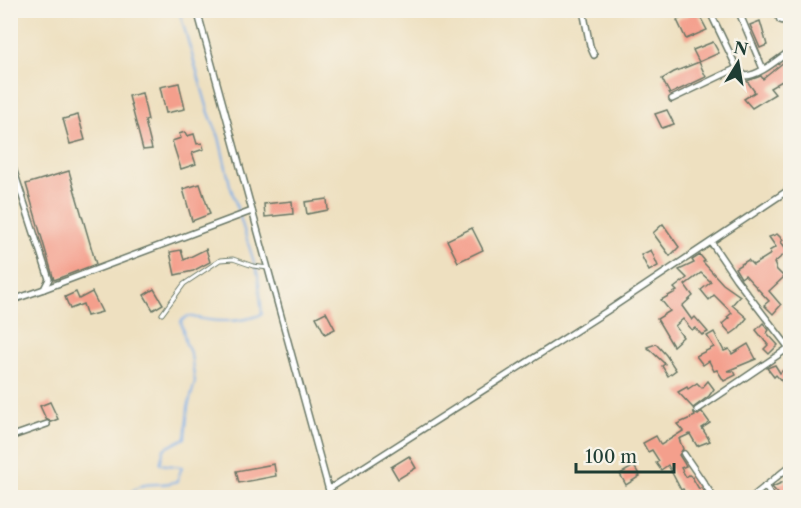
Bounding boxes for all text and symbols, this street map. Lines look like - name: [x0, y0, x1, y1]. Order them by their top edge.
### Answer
- north arrow: [708, 33, 768, 93]
- text: N: [732, 37, 750, 59]
- scale bar: [576, 436, 674, 474]
- text: 100 m: [585, 446, 637, 468]

